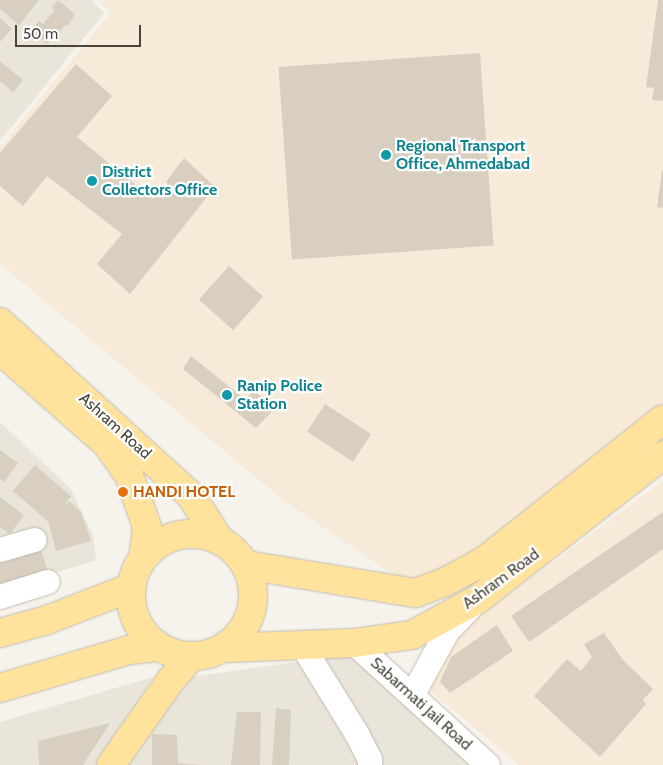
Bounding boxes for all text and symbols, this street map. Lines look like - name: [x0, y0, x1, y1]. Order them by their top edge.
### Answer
- scale bar: [18, 15, 144, 47]
- text: 50 m: [23, 25, 58, 43]
- place label: Regional Transport Office, Ahmedabad: [396, 136, 530, 174]
- marker: Regional Transport Office, Ahmedabad: [380, 149, 392, 161]
- place label: District Collectors Office: [102, 162, 217, 200]
- marker: District Collectors Office: [86, 175, 98, 187]
- place label: Ranip Police Station: [237, 376, 322, 414]
- street label: Ashram Road: [75, 389, 155, 463]
- marker: Ranip Police Station: [221, 389, 233, 401]
- place label: HANDI HOTEL: [133, 482, 235, 502]
- marker: HANDI HOTEL: [117, 486, 129, 498]
- street label: Ashram Road: [459, 545, 543, 613]
- street label: Sabarmati Jail Road: [366, 653, 476, 755]

